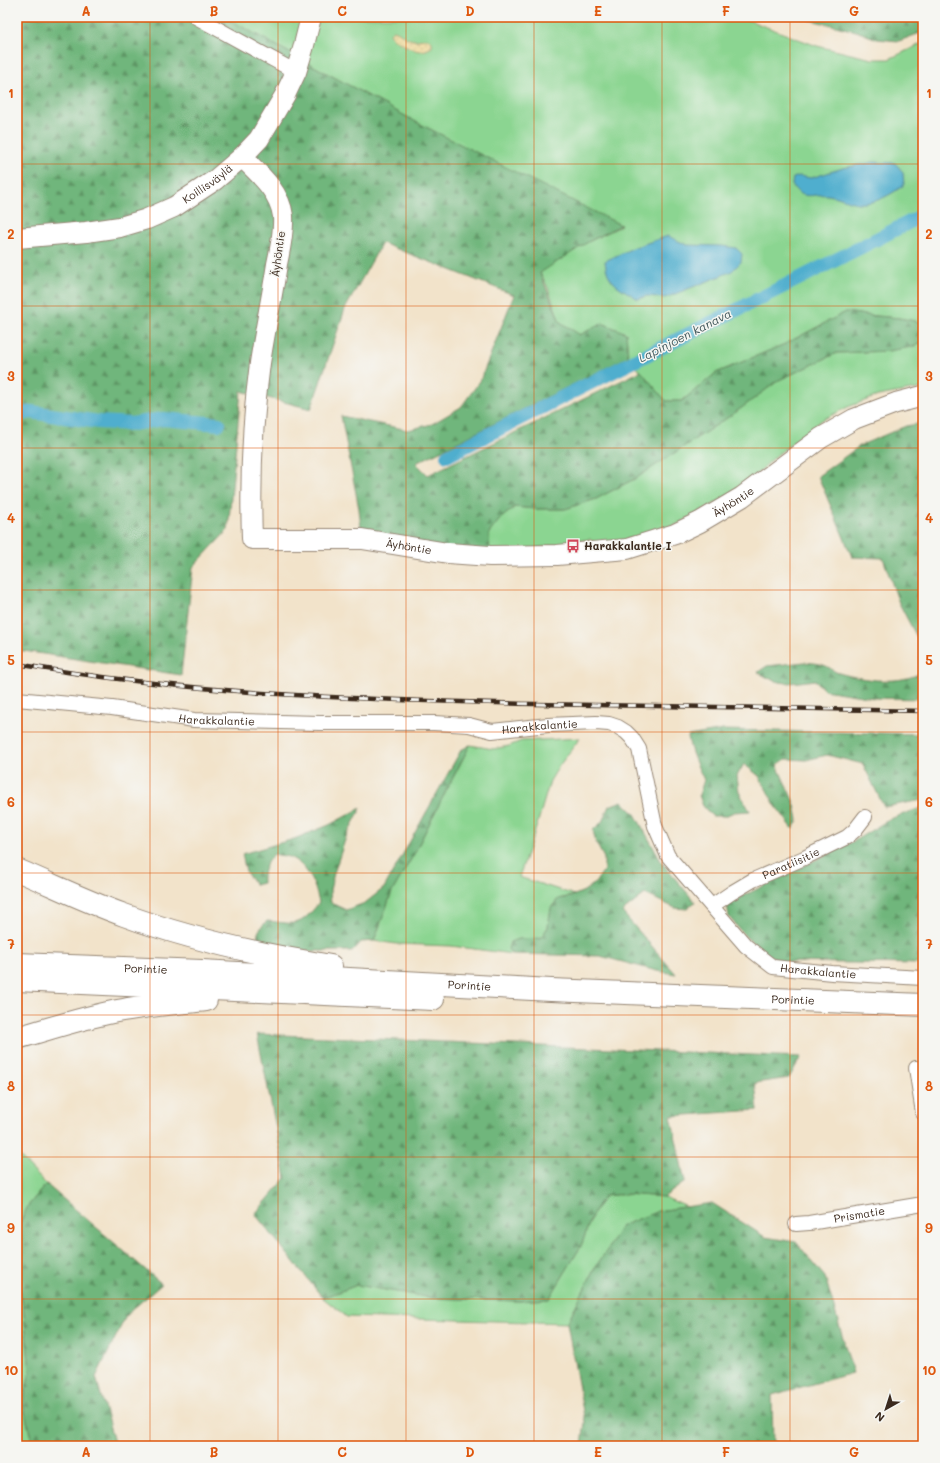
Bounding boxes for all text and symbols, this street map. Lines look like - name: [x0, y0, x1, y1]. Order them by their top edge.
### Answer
- text: A: [81, 2, 91, 19]
- text: B: [210, 2, 219, 19]
- text: C: [337, 2, 347, 19]
- text: D: [465, 2, 475, 19]
- text: E: [594, 2, 602, 19]
- text: F: [722, 2, 730, 19]
- text: G: [849, 2, 859, 19]
- text: 1: [8, 84, 14, 101]
- text: 1: [926, 84, 932, 101]
- street label: Koillisväylä: [179, 160, 235, 207]
- text: 2: [7, 225, 15, 242]
- text: 2: [925, 225, 933, 242]
- street label: Äyhöntie: [267, 230, 288, 278]
- water label: Lapinjoen kanava: [635, 305, 734, 365]
- text: 3: [7, 367, 15, 384]
- text: 3: [925, 367, 933, 384]
- street label: Äyhöntie: [709, 483, 757, 520]
- text: 4: [7, 509, 15, 526]
- text: 4: [925, 509, 933, 526]
- street label: Äyhöntie: [385, 535, 433, 557]
- bus stop icon: Harakkalantie I: [565, 538, 581, 554]
- place label: Harakkalantie I: [584, 538, 672, 553]
- text: 5: [7, 651, 15, 668]
- text: 5: [925, 651, 933, 668]
- street label: Harakkalantie: [178, 710, 255, 728]
- street label: Harakkalantie: [501, 716, 578, 737]
- text: 6: [7, 793, 15, 810]
- text: 6: [925, 793, 933, 810]
- street label: Paratiisitie: [760, 843, 822, 882]
- text: 7: [7, 935, 15, 952]
- text: 7: [925, 935, 933, 952]
- street label: Porintie: [124, 960, 168, 977]
- street label: Harakkalantie: [779, 960, 857, 981]
- street label: Porintie: [447, 976, 492, 994]
- street label: Porintie: [771, 991, 815, 1008]
- text: 8: [7, 1077, 15, 1094]
- text: 8: [925, 1077, 933, 1094]
- street label: Prismatie: [832, 1202, 886, 1226]
- text: 9: [7, 1219, 15, 1236]
- text: 9: [925, 1219, 933, 1236]
- text: 10: [4, 1361, 18, 1378]
- text: 10: [922, 1361, 936, 1378]
- north arrow: [866, 1389, 906, 1429]
- text: N: [871, 1409, 887, 1426]
- text: A: [81, 1443, 91, 1460]
- text: B: [210, 1443, 219, 1460]
- text: C: [337, 1443, 347, 1460]
- text: D: [465, 1443, 475, 1460]
- text: E: [594, 1443, 602, 1460]
- text: F: [722, 1443, 730, 1460]
- text: G: [849, 1443, 859, 1460]

